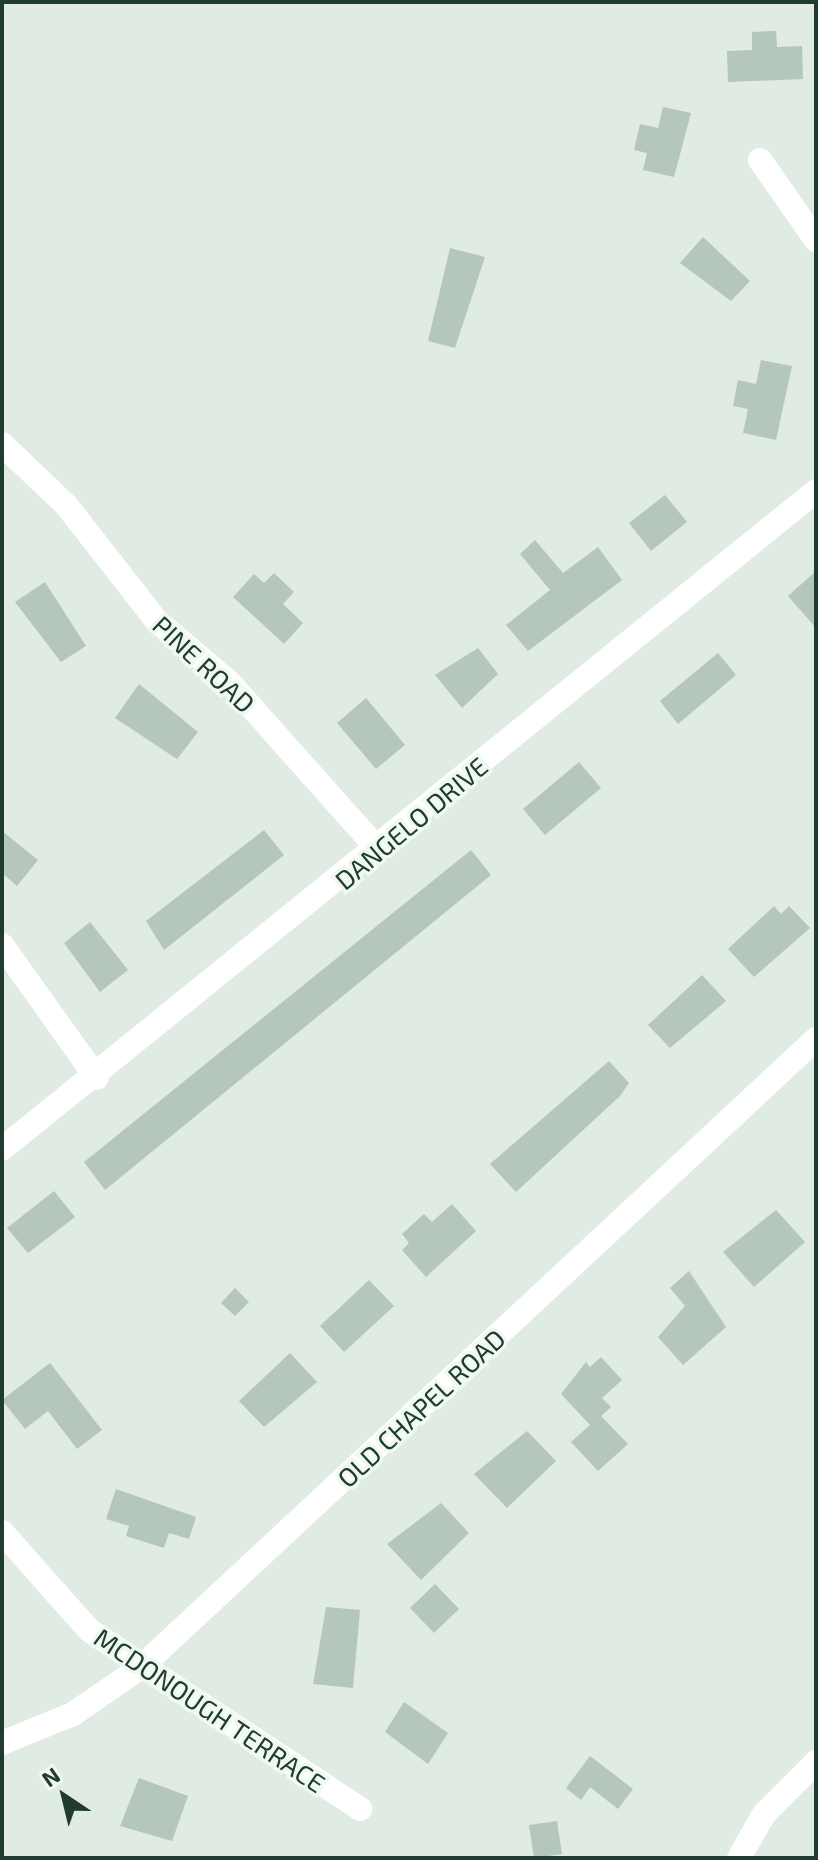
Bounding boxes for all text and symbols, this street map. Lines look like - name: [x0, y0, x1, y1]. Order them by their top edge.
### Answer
- street label: PINE ROAD: [147, 609, 261, 719]
- street label: DANGELO DRIVE: [329, 750, 493, 896]
- street label: OLD CHAPEL ROAD: [331, 1322, 511, 1494]
- street label: MCDONOUGH TERRACE: [89, 1621, 331, 1799]
- north arrow: [24, 1756, 104, 1836]
- text: N: [36, 1761, 64, 1792]

